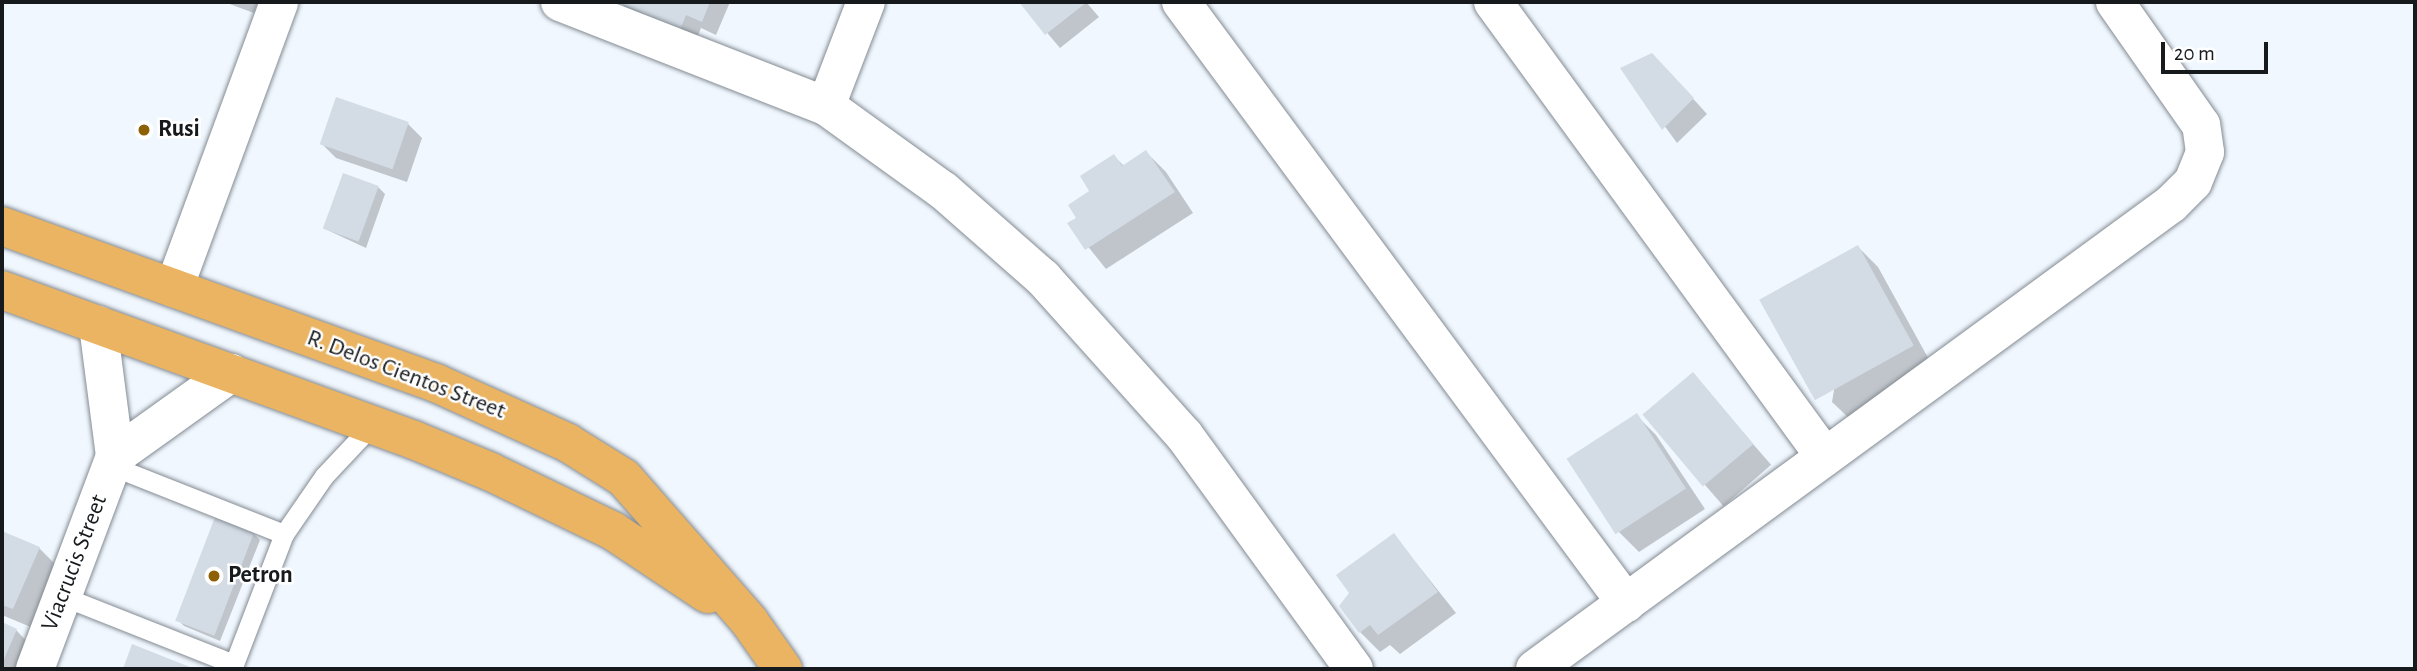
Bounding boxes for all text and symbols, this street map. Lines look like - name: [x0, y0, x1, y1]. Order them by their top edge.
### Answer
- scale bar: [2165, 28, 2272, 72]
- text: 20 m: [2174, 43, 2215, 64]
- place label: Rusi: [158, 116, 200, 144]
- marker: Rusi: [136, 122, 152, 138]
- street label: R. Delos Cientos Street: [303, 324, 509, 426]
- street label: Viacrucis Street: [36, 491, 114, 635]
- place label: Petron: [228, 562, 293, 590]
- marker: Petron: [206, 568, 222, 584]

